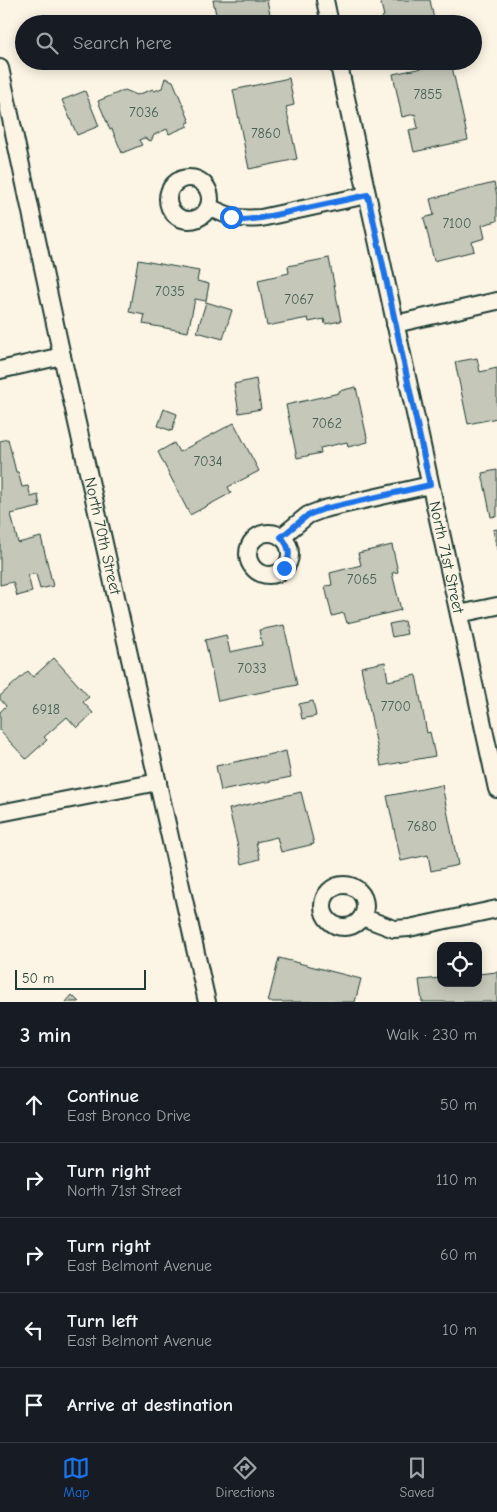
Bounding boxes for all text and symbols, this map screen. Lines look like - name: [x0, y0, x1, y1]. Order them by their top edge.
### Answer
- search box: [15, 15, 482, 70]
- icon: search: [33, 29, 61, 57]
- text: Search here: [73, 32, 172, 54]
- house number: 7855: [414, 86, 442, 103]
- house number: 7036: [129, 104, 159, 121]
- house number: 7860: [251, 125, 281, 142]
- route start: [220, 206, 243, 229]
- house number: 7100: [442, 215, 472, 232]
- house number: 7035: [155, 283, 185, 300]
- house number: 7067: [284, 291, 314, 308]
- house number: 7062: [312, 415, 342, 432]
- house number: 7034: [193, 453, 223, 470]
- street label: North 70th Street: [80, 475, 124, 597]
- street label: North 71st Street: [425, 499, 467, 616]
- route end: [273, 557, 296, 580]
- house number: 7065: [347, 571, 377, 588]
- house number: 7033: [237, 660, 267, 677]
- house number: 7700: [381, 698, 411, 715]
- house number: 6918: [32, 701, 60, 718]
- house number: 7680: [407, 818, 437, 835]
- map controls: [437, 942, 482, 987]
- button: locate: [437, 942, 482, 987]
- scale bar: [15, 967, 146, 990]
- text: 50 m: [22, 970, 54, 987]
- text: 3 min: [20, 1023, 71, 1047]
- text: Walk · 230 m: [386, 1026, 477, 1044]
- text: Continue: [67, 1085, 139, 1107]
- icon: ahead: [20, 1091, 48, 1119]
- text: 50 m: [440, 1096, 477, 1114]
- text: East Bronco Drive: [67, 1107, 191, 1125]
- text: Turn right: [67, 1160, 151, 1182]
- icon: right: [20, 1166, 48, 1194]
- text: 110 m: [436, 1171, 477, 1189]
- text: North 71st Street: [67, 1182, 181, 1200]
- text: Turn right: [67, 1235, 151, 1257]
- icon: right: [20, 1241, 48, 1269]
- text: 60 m: [440, 1246, 477, 1264]
- text: East Belmont Avenue: [67, 1257, 212, 1275]
- text: Turn left: [67, 1310, 138, 1332]
- icon: left: [20, 1316, 48, 1344]
- text: 10 m: [442, 1321, 477, 1339]
- text: East Belmont Avenue: [67, 1332, 212, 1350]
- icon: arrive: [20, 1391, 48, 1419]
- text: Arrive at destination: [67, 1394, 233, 1416]
- tab: Map: [62, 1454, 90, 1501]
- tab: Directions: [215, 1454, 275, 1501]
- tab: Saved: [400, 1454, 435, 1501]

